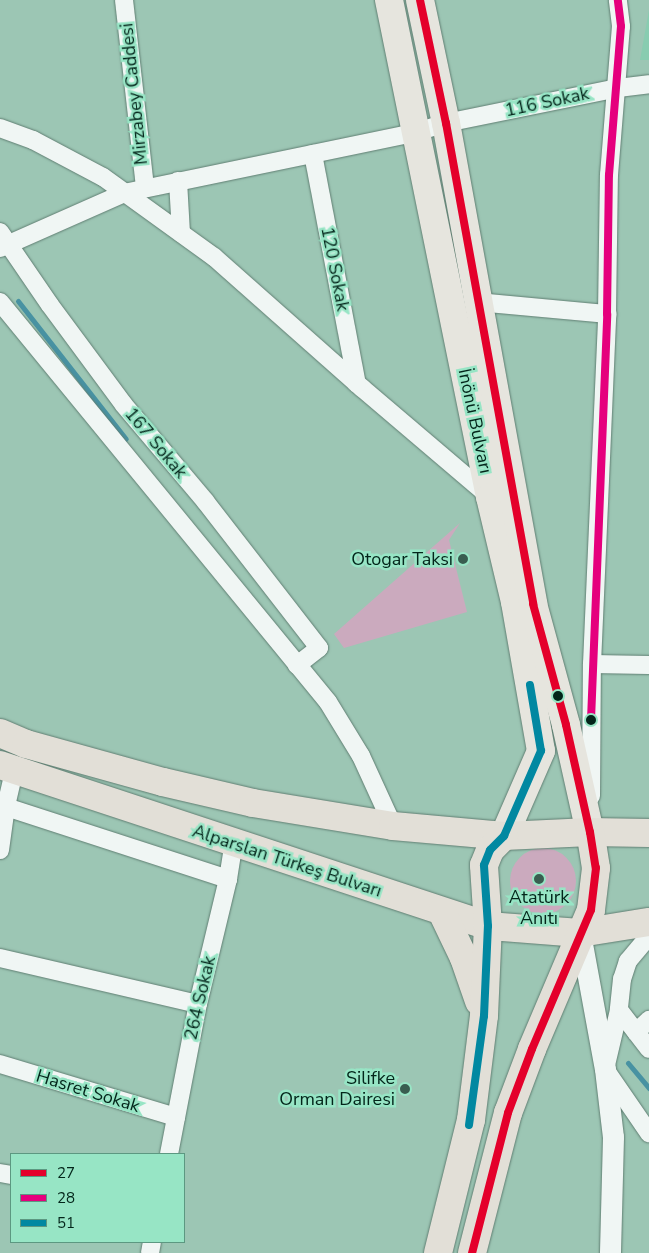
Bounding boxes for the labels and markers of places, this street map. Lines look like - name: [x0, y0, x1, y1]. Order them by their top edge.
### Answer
- place label: Otogar Taksi: [351, 548, 453, 570]
- marker: Otogar Taksi: [457, 553, 469, 565]
- unlabelled marker: [553, 691, 563, 701]
- unlabelled marker: [586, 715, 596, 725]
- marker: Atatürk Anıtı: [533, 873, 545, 885]
- place label: Atatürk Anıtı: [509, 887, 569, 930]
- place label: Silifke Orman Dairesi: [279, 1068, 395, 1110]
- marker: Silifke Orman Dairesi: [399, 1083, 411, 1095]

